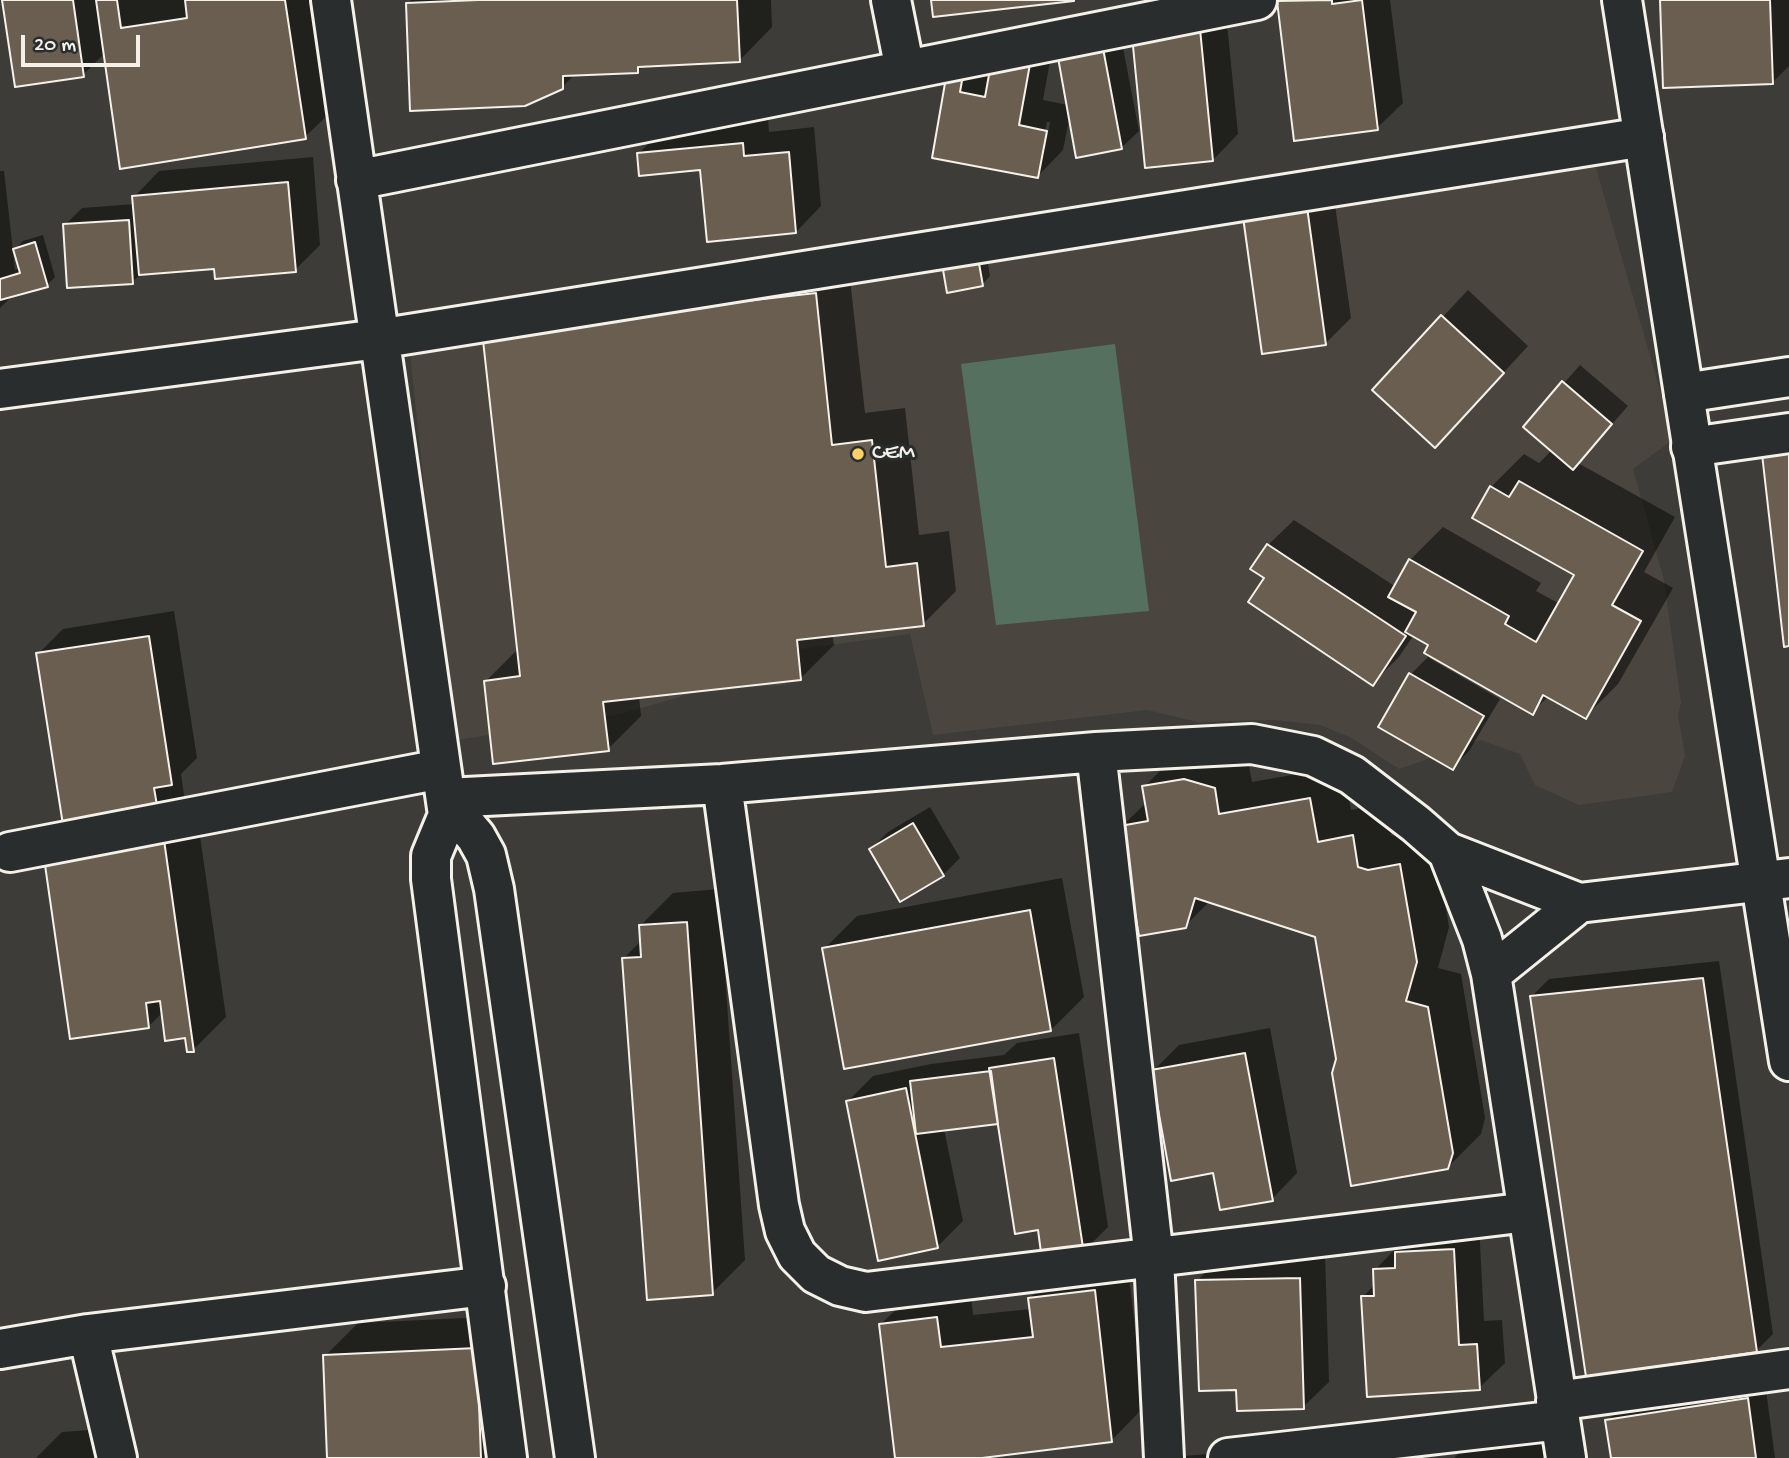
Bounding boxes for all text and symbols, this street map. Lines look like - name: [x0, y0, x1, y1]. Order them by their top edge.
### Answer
- scale bar: [24, 21, 144, 65]
- text: 20 m: [34, 34, 76, 59]
- place label: CEM: [872, 440, 915, 468]
- marker: CEM: [850, 446, 866, 462]

